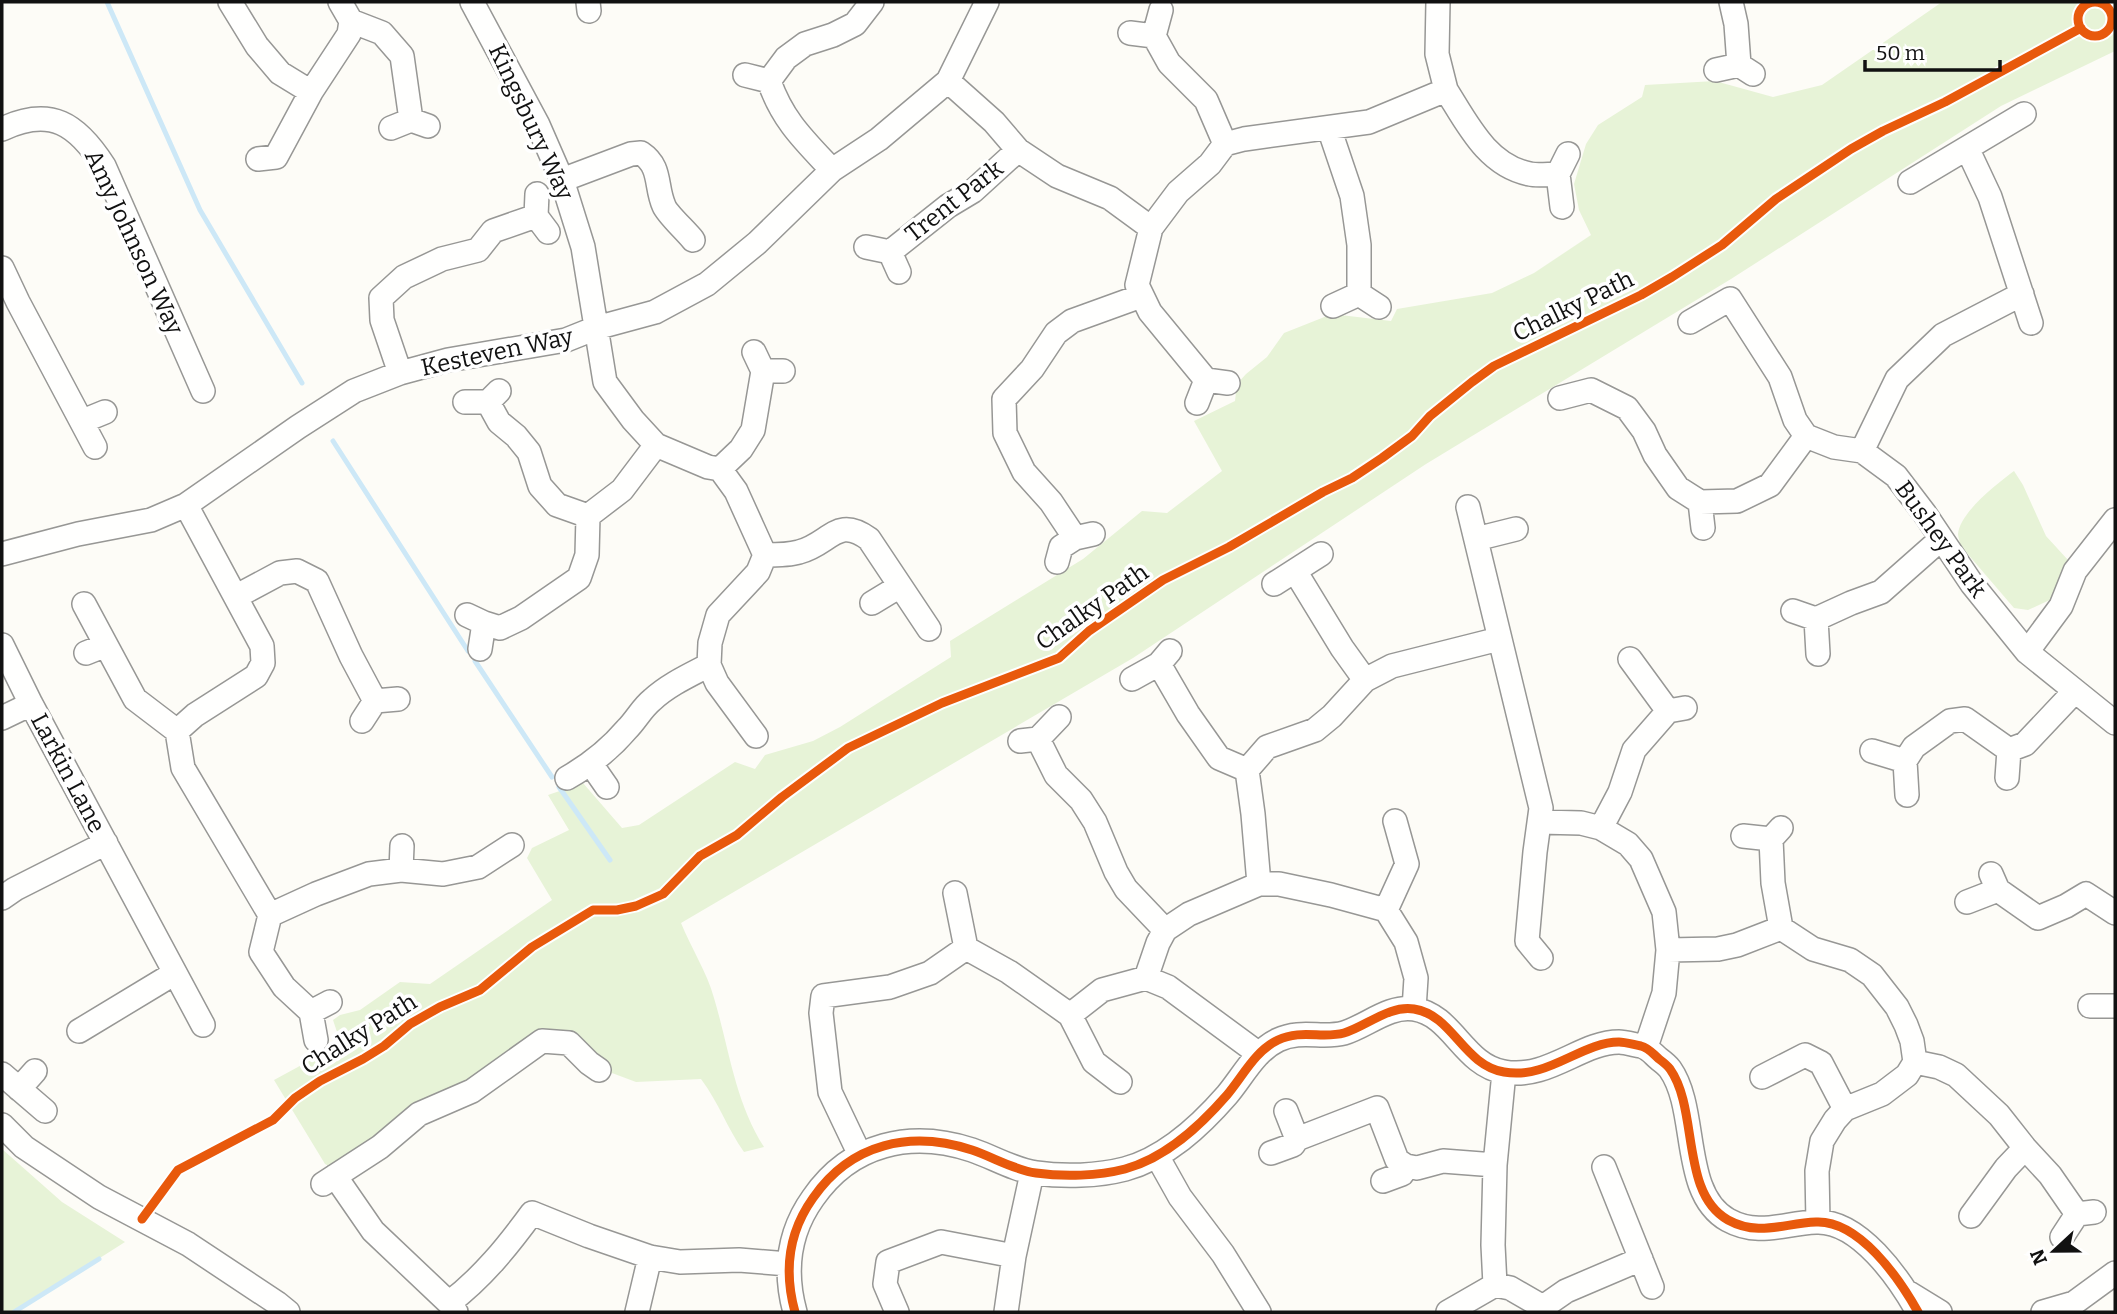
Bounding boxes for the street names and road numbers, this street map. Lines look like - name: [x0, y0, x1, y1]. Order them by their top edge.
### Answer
- street label: Kingsbury Way: [483, 40, 579, 205]
- street label: Amy Johnson Way: [79, 145, 189, 339]
- street label: Trent Park: [900, 154, 1009, 248]
- street label: Chalky Path: [1508, 265, 1638, 347]
- street label: Kesteven Way: [418, 322, 576, 382]
- street label: Bushey Park: [1889, 475, 1993, 603]
- street label: Chalky Path: [1030, 558, 1154, 656]
- street label: Larkin Lane: [25, 709, 111, 837]
- street label: Chalky Path: [296, 987, 422, 1081]

